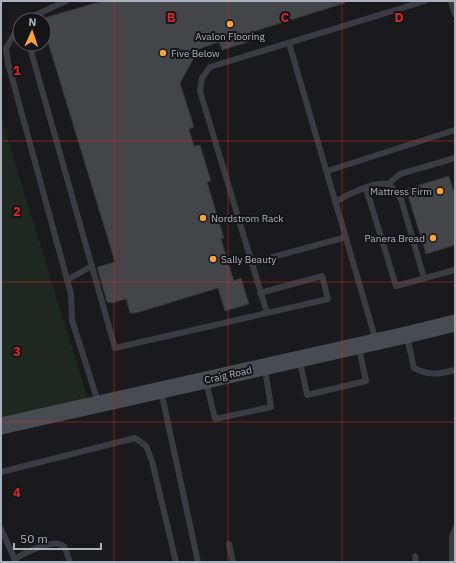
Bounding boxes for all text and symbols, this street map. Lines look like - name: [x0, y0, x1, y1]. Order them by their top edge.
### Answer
- text: B: [167, 9, 176, 26]
- text: C: [281, 9, 290, 26]
- text: D: [394, 9, 404, 26]
- north arrow: [12, 12, 52, 52]
- text: N: [28, 15, 37, 29]
- marker: Avalon Flooring: [225, 19, 235, 29]
- place label: Avalon Flooring: [195, 30, 265, 43]
- place label: Five Below: [171, 47, 220, 60]
- marker: Five Below: [158, 48, 168, 58]
- text: 1: [13, 62, 21, 79]
- place label: Mattress Firm: [370, 185, 432, 198]
- marker: Mattress Firm: [435, 186, 445, 196]
- text: 2: [13, 203, 21, 220]
- place label: Nordstrom Rack: [211, 212, 284, 225]
- marker: Nordstrom Rack: [198, 213, 208, 223]
- place label: Panera Bread: [364, 232, 425, 245]
- marker: Panera Bread: [428, 233, 438, 243]
- place label: Sally Beauty: [221, 253, 276, 266]
- marker: Sally Beauty: [208, 254, 218, 264]
- text: 3: [13, 343, 21, 360]
- street label: Craig Road: [203, 363, 253, 387]
- text: 4: [13, 484, 21, 501]
- scale bar: [14, 525, 101, 551]
- text: 50 m: [20, 531, 48, 546]

